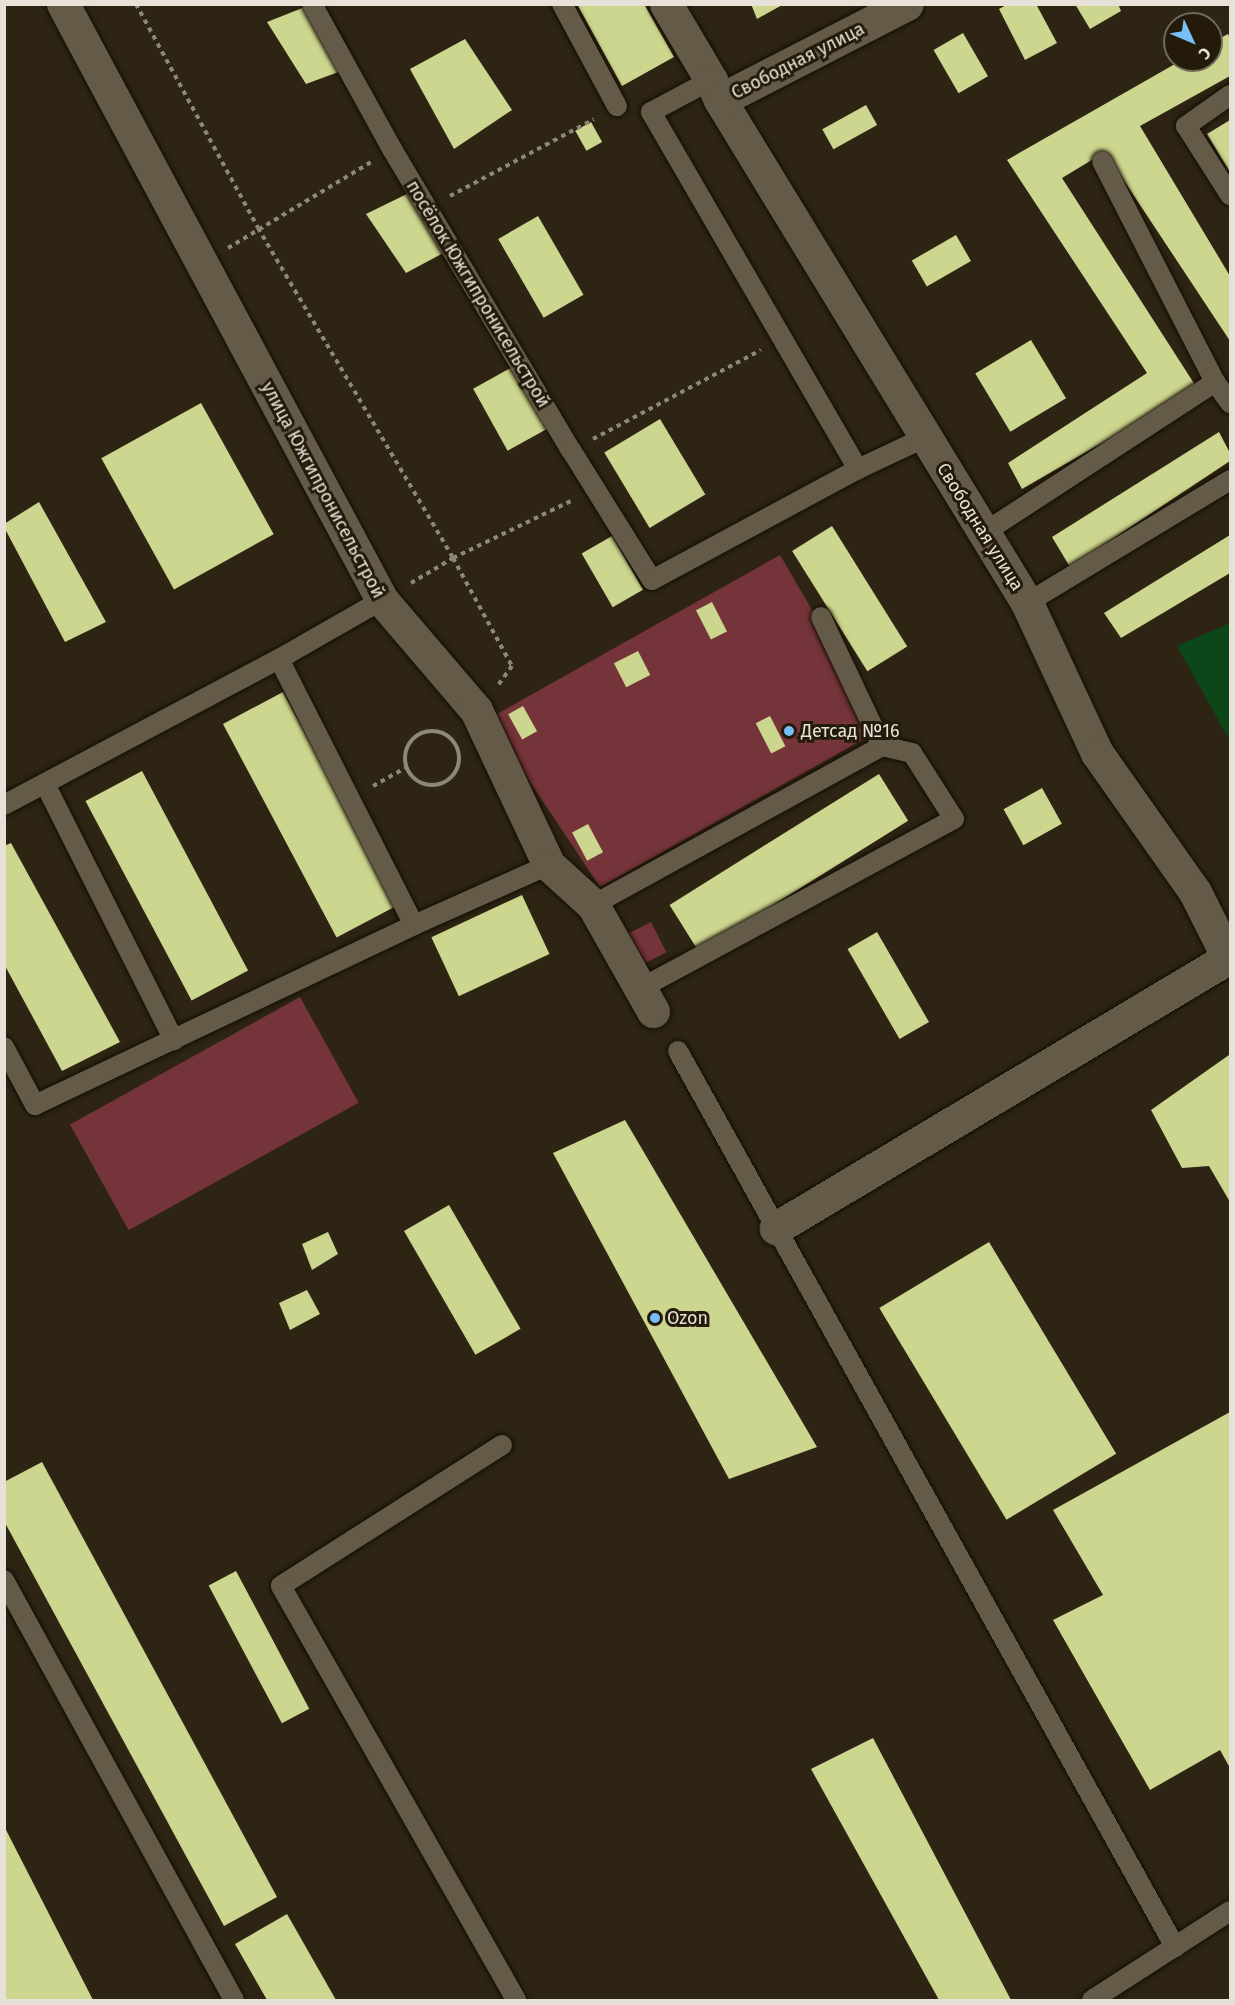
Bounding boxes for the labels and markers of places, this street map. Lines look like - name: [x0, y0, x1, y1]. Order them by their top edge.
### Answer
- place label: Детсад №16: [801, 720, 900, 742]
- marker: Детсад №16: [782, 724, 796, 738]
- place label: Ozon: [667, 1307, 708, 1329]
- marker: Ozon: [648, 1311, 662, 1325]

